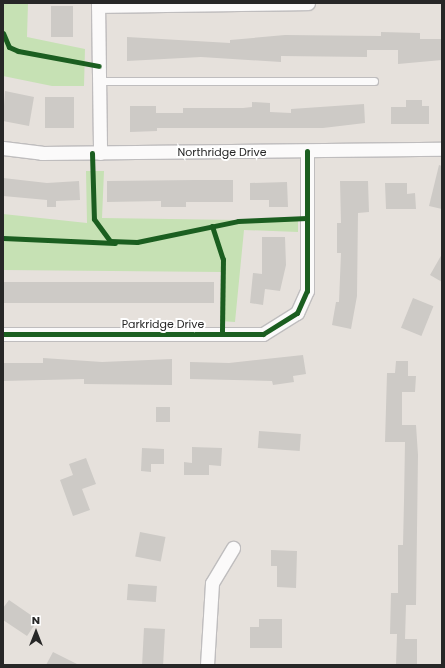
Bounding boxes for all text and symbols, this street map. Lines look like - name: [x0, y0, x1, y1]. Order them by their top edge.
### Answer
- street label: Northridge Drive: [178, 145, 266, 159]
- street label: Parkridge Drive: [122, 317, 204, 331]
- north arrow: [16, 612, 56, 652]
- text: N: [32, 612, 40, 628]

